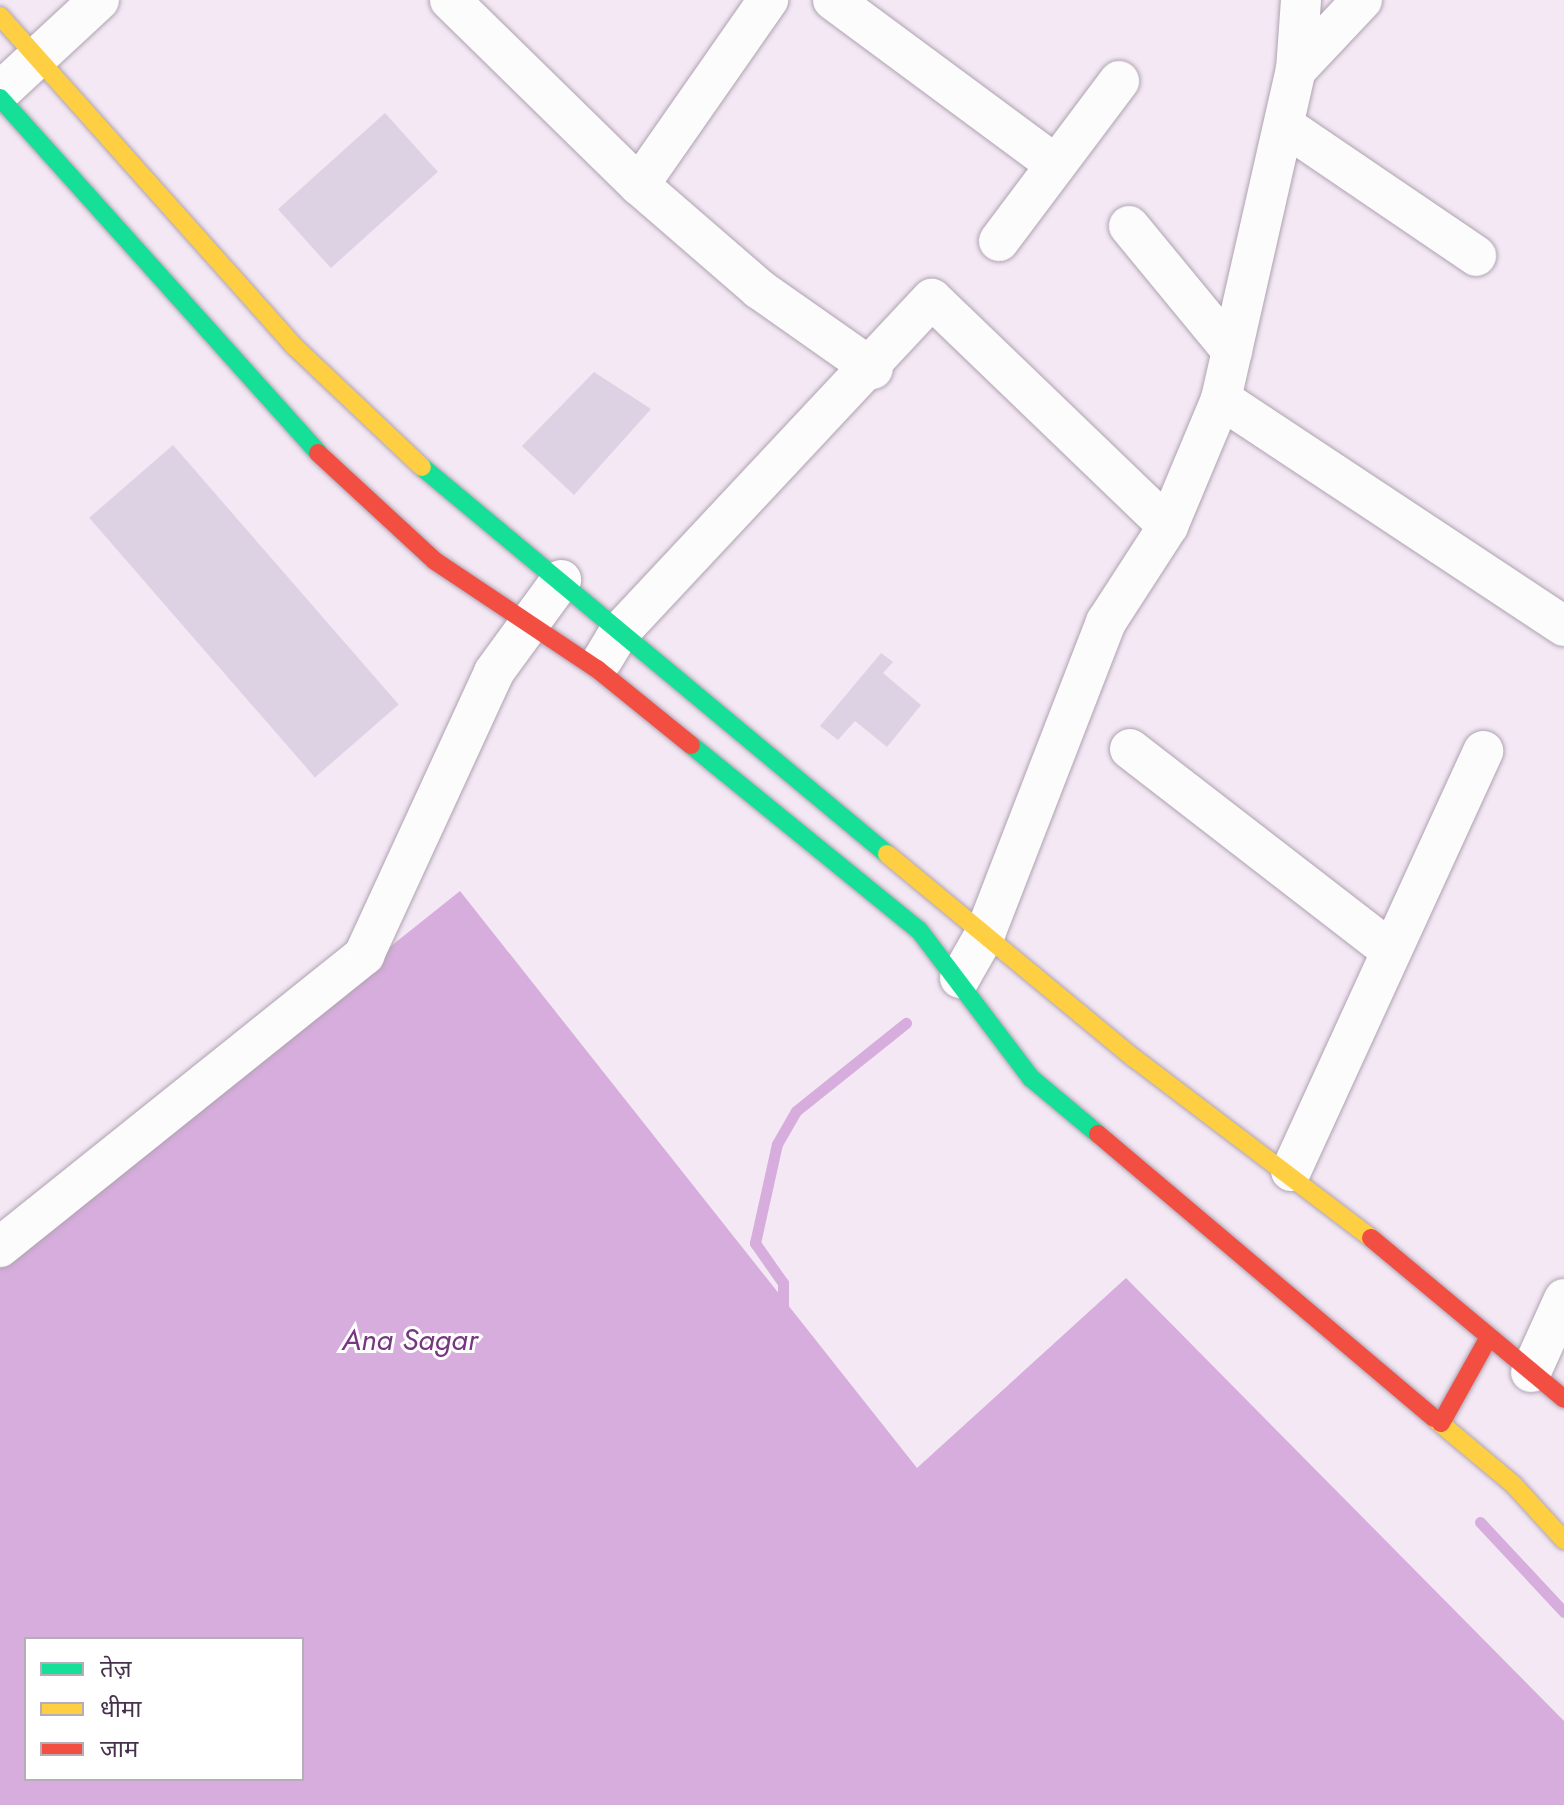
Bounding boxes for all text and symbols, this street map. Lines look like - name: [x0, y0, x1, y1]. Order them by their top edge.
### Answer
- water label: Ana Sagar: [342, 1322, 478, 1358]
- legend: [24, 1637, 304, 1781]
- text: तेज़: [100, 1651, 132, 1686]
- text: धीमा: [100, 1691, 142, 1726]
- text: जाम: [100, 1731, 138, 1766]

